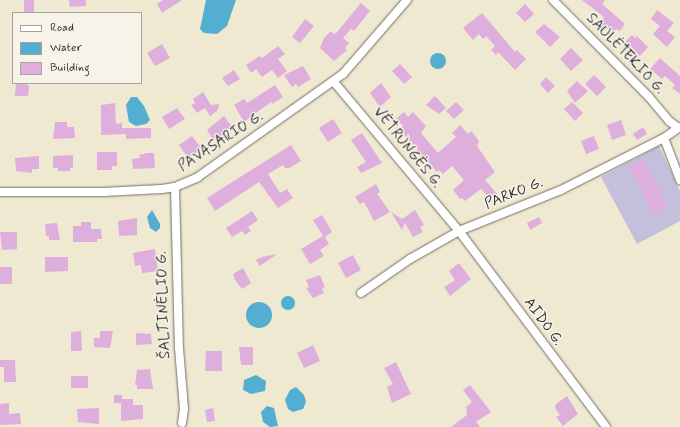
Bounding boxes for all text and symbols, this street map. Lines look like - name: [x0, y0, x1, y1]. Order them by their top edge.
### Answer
- street label: SAULĖTEKIO G.: [582, 10, 668, 98]
- legend: [12, 12, 142, 84]
- text: Road: [50, 20, 74, 36]
- text: Water: [50, 40, 82, 56]
- text: Building: [50, 60, 90, 76]
- street label: VĖTRUNGĖS G.: [369, 104, 445, 192]
- street label: PAVASARIO G.: [175, 108, 267, 176]
- street label: PARKO G.: [482, 174, 546, 214]
- street label: ŠALTINĖLIO G.: [153, 251, 175, 359]
- street label: AIDO G.: [520, 294, 566, 350]

